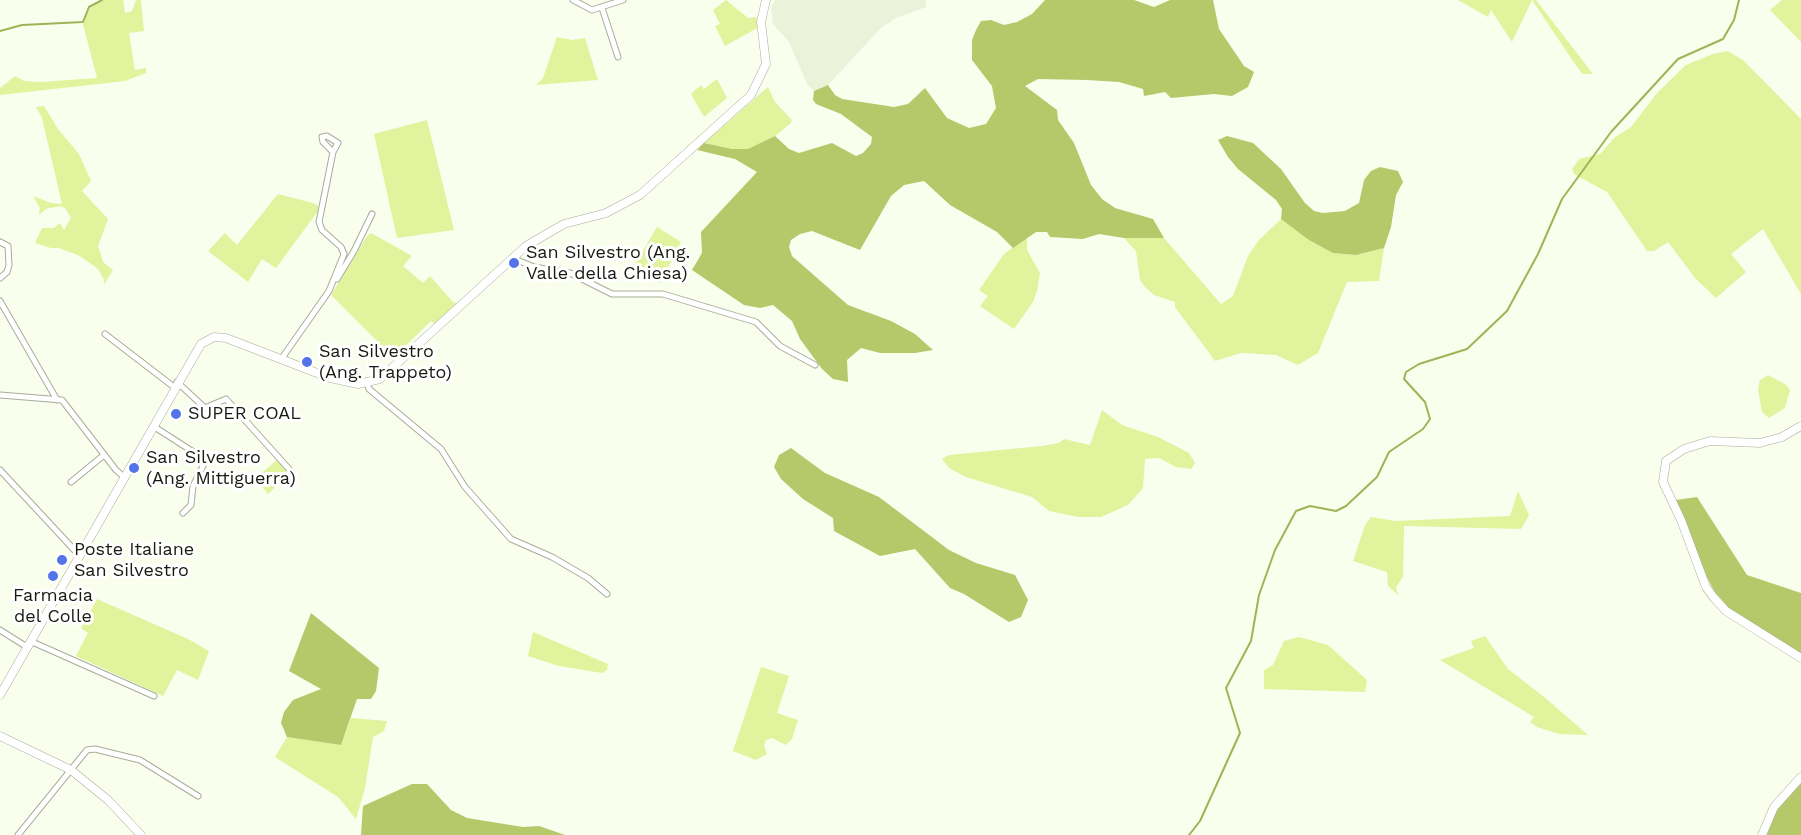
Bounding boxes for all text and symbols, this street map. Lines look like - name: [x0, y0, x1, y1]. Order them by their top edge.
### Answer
- place label: San Silvestro (Ang. Valle della Chiesa): [526, 242, 690, 284]
- marker: San Silvestro (Ang. Valle della Chiesa): [507, 256, 521, 270]
- place label: San Silvestro (Ang. Trappeto): [319, 341, 452, 384]
- marker: San Silvestro (Ang. Trappeto): [300, 355, 314, 369]
- place label: SUPER COAL: [188, 403, 301, 425]
- marker: SUPER COAL: [169, 407, 183, 421]
- place label: San Silvestro (Ang. Mittiguerra): [146, 447, 296, 490]
- marker: San Silvestro (Ang. Mittiguerra): [127, 461, 141, 475]
- place label: Poste Italiane San Silvestro: [74, 539, 194, 582]
- marker: Poste Italiane San Silvestro: [55, 553, 69, 567]
- marker: Farmacia del Colle: [46, 569, 60, 583]
- place label: Farmacia del Colle: [13, 585, 93, 628]

